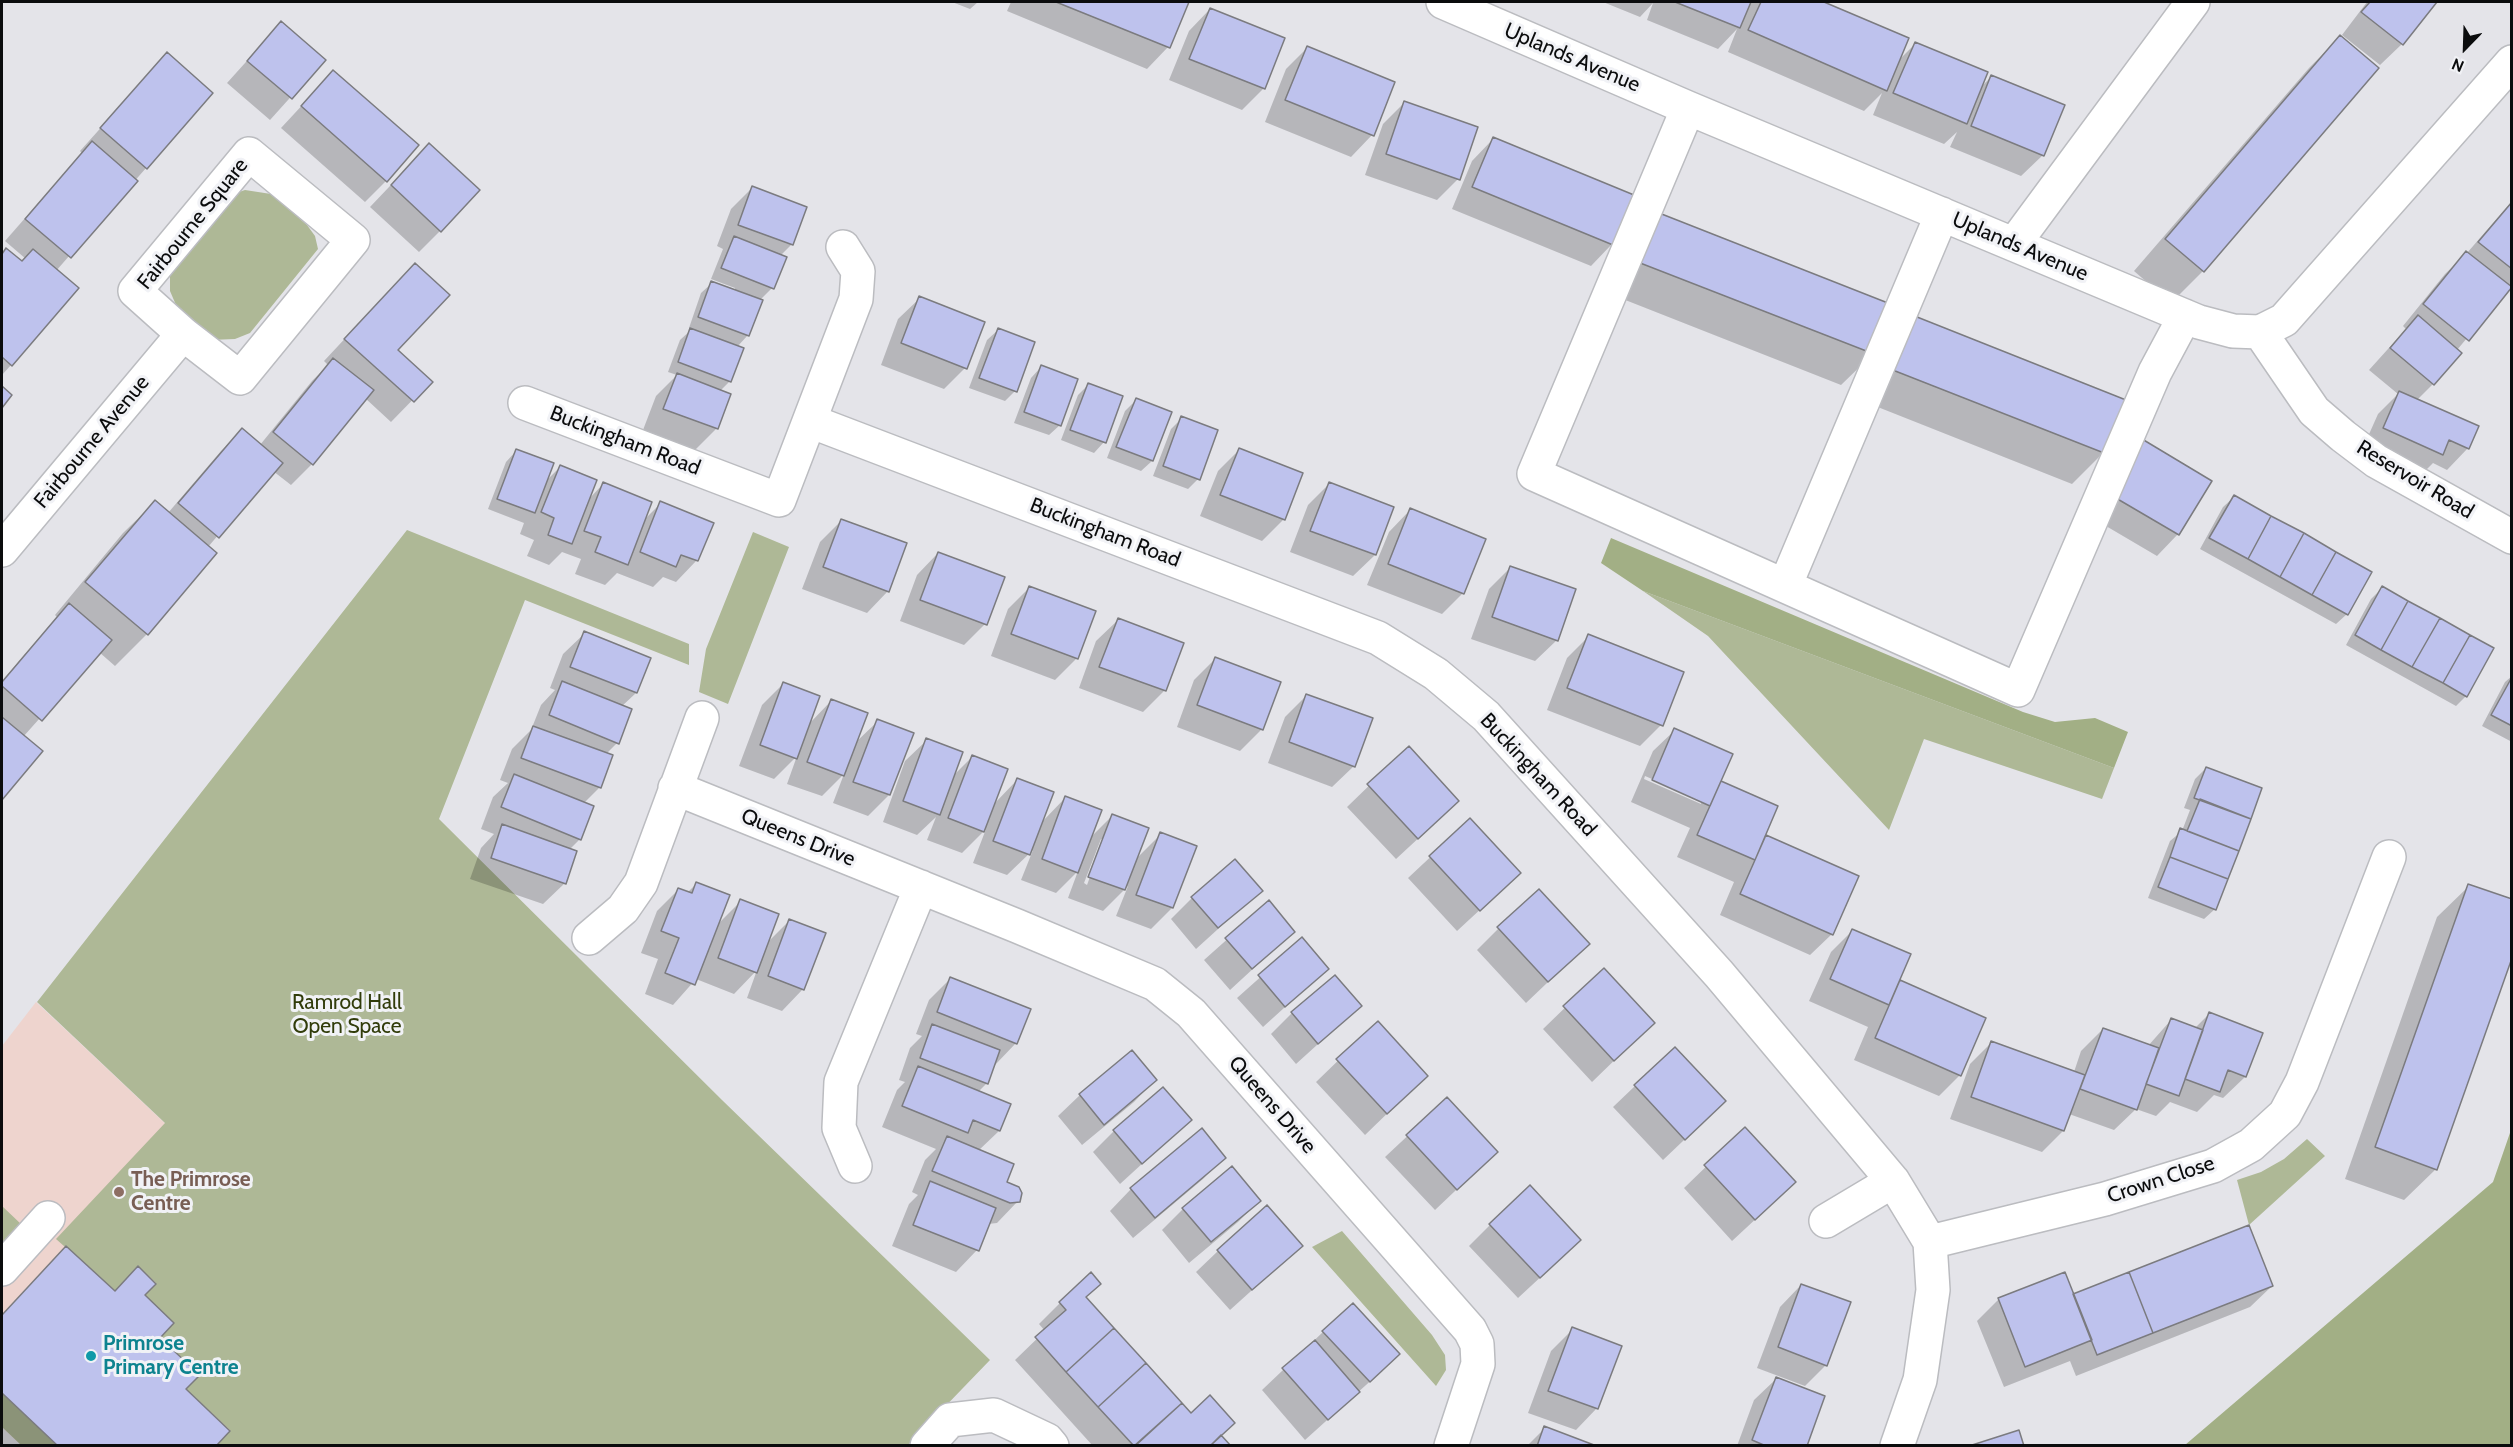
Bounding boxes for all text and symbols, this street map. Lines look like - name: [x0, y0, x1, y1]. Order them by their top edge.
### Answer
- street label: Uplands Avenue: [1500, 18, 1644, 98]
- north arrow: [2435, 18, 2495, 78]
- text: N: [2449, 54, 2467, 76]
- street label: Fairbourne Square: [132, 153, 254, 295]
- street label: Uplands Avenue: [1948, 207, 2092, 287]
- street label: Fairbourne Avenue: [29, 370, 155, 514]
- street label: Buckingham Road: [546, 401, 704, 481]
- street label: Reservoir Road: [2352, 435, 2478, 525]
- street label: Buckingham Road: [1026, 493, 1184, 573]
- street label: Buckingham Road: [1475, 708, 1601, 842]
- street label: Queens Drive: [737, 804, 859, 872]
- park label: Ramrod Hall Open Space: [292, 990, 402, 1040]
- street label: Queens Drive: [1223, 1051, 1321, 1159]
- street label: Crown Close: [2104, 1151, 2218, 1209]
- place label: The Primrose Centre: [131, 1167, 251, 1217]
- marker: The Primrose Centre: [112, 1185, 126, 1199]
- place label: Primrose Primary Centre: [103, 1331, 239, 1381]
- marker: Primrose Primary Centre: [84, 1349, 98, 1363]

